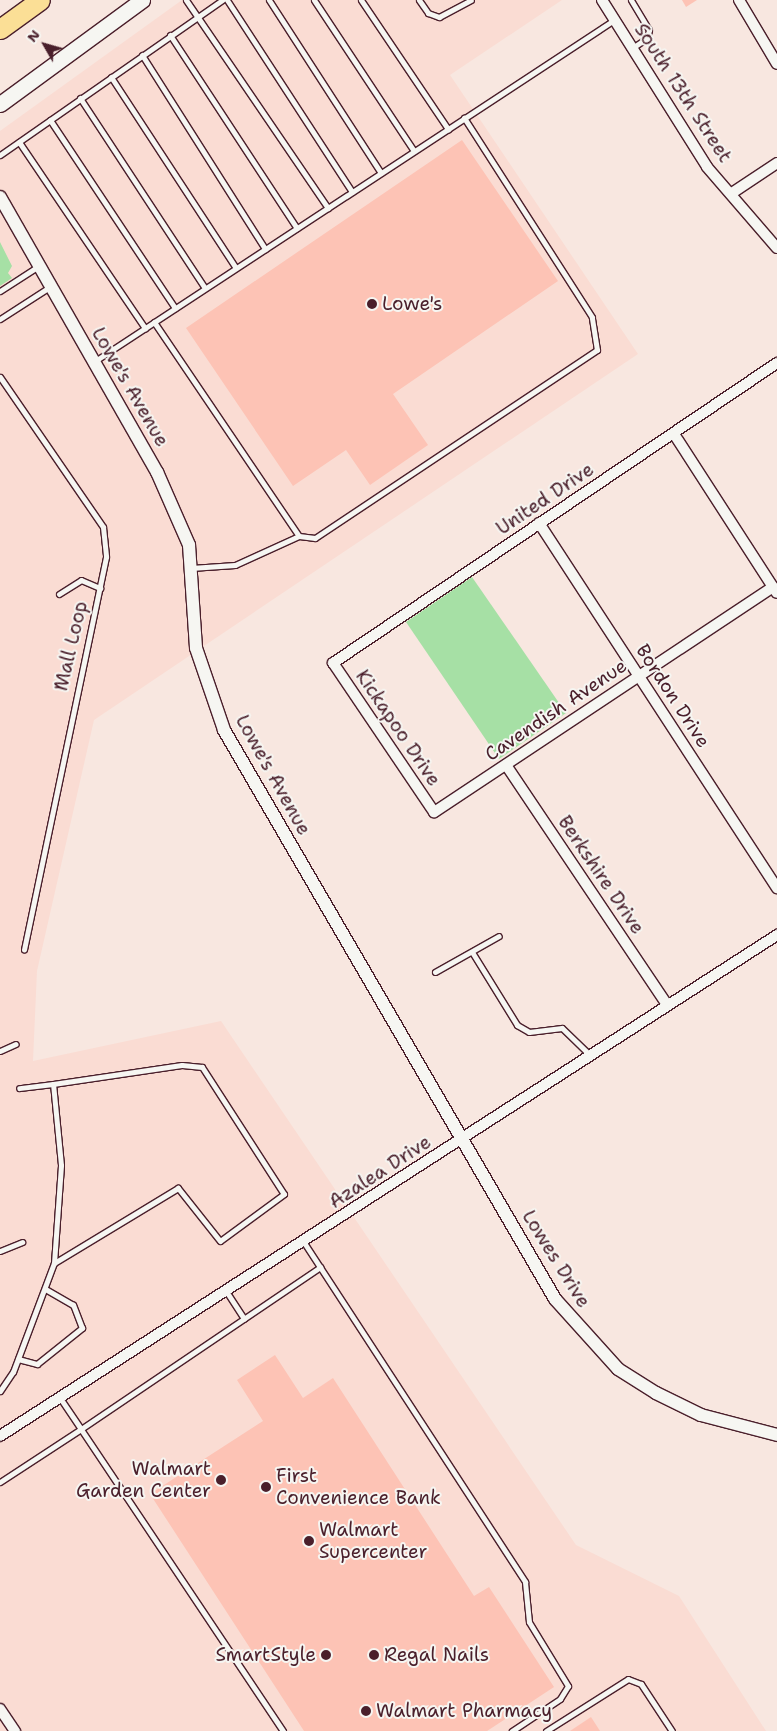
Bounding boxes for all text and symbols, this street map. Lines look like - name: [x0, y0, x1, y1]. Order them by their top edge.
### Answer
- street label: South 13th Street: [630, 19, 736, 167]
- north arrow: [20, 20, 70, 70]
- text: N: [23, 26, 44, 46]
- place label: Lowe's: [382, 293, 442, 315]
- marker: Lowe's: [366, 298, 378, 310]
- street label: Lowe's Avenue: [87, 323, 173, 451]
- street label: United Drive: [492, 458, 598, 540]
- street label: Mall Loop: [50, 599, 92, 693]
- street label: Bordon Drive: [631, 640, 715, 752]
- street label: Cavendish Avenue: [481, 654, 631, 766]
- street label: Kickapoo Drive: [351, 666, 445, 790]
- street label: Lowe's Avenue: [231, 711, 315, 839]
- street label: Berkshire Drive: [553, 811, 649, 939]
- street label: Azalea Drive: [325, 1131, 435, 1213]
- street label: Lowes Drive: [517, 1206, 595, 1312]
- place label: Walmart Garden Center: [76, 1458, 211, 1502]
- place label: First Convenience Bank: [276, 1465, 441, 1509]
- marker: Walmart Garden Center: [215, 1474, 227, 1486]
- marker: First Convenience Bank: [260, 1481, 272, 1493]
- place label: Walmart Supercenter: [319, 1519, 427, 1563]
- marker: Walmart Supercenter: [303, 1535, 315, 1547]
- place label: SmartStyle: [216, 1644, 316, 1666]
- place label: Regal Nails: [384, 1644, 489, 1666]
- marker: SmartStyle: [320, 1649, 332, 1661]
- marker: Regal Nails: [368, 1649, 380, 1661]
- place label: Walmart Pharmacy: [376, 1700, 552, 1722]
- marker: Walmart Pharmacy: [360, 1705, 372, 1717]

